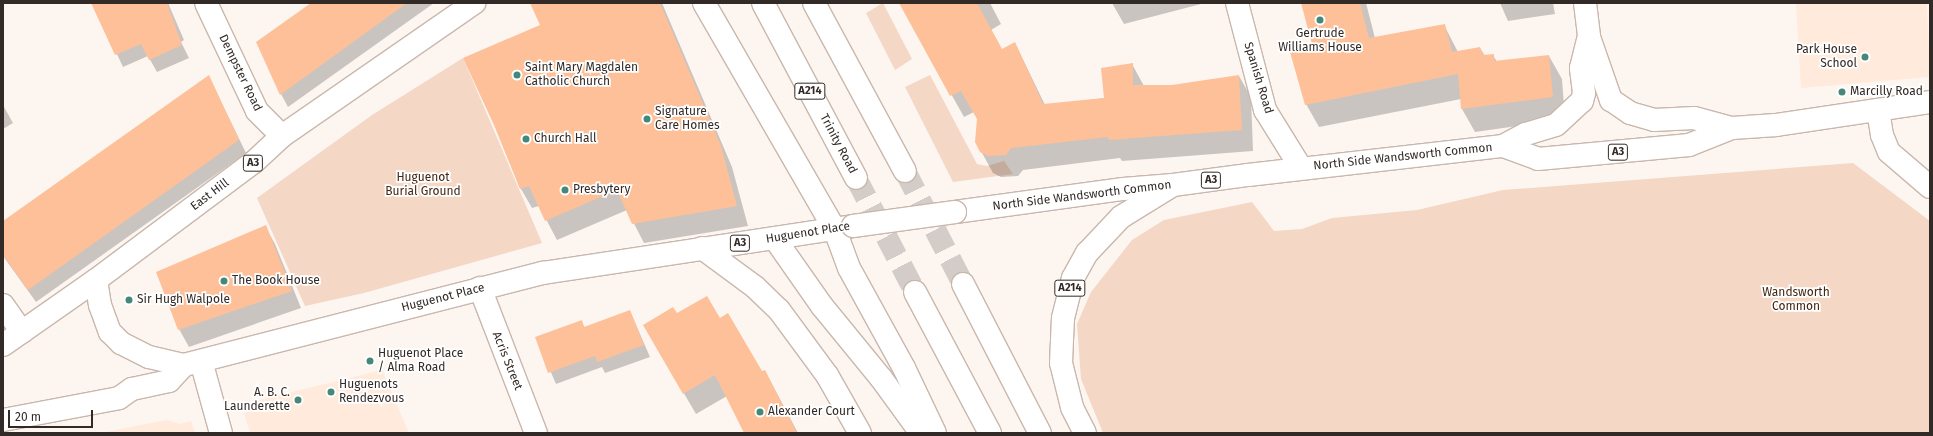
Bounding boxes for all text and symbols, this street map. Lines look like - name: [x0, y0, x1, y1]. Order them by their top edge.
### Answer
- marker: Gertrude Williams House: [1315, 15, 1325, 25]
- place label: Gertrude Williams House: [1278, 27, 1362, 55]
- street label: Dempster Road: [215, 32, 265, 114]
- street label: Spanish Road: [1240, 41, 1276, 115]
- place label: Park House School: [1796, 43, 1857, 71]
- marker: Park House School: [1860, 52, 1870, 62]
- place label: Saint Mary Magdalen Catholic Church: [525, 61, 638, 89]
- marker: Saint Mary Magdalen Catholic Church: [512, 70, 522, 80]
- road number: A214: [794, 82, 826, 100]
- place label: Marcilly Road: [1850, 85, 1923, 99]
- marker: Marcilly Road: [1837, 87, 1847, 97]
- place label: Signature Care Homes: [655, 105, 720, 133]
- street label: Trinity Road: [816, 112, 860, 176]
- marker: Signature Care Homes: [642, 114, 652, 124]
- place label: Church Hall: [534, 132, 596, 146]
- marker: Church Hall: [521, 134, 531, 144]
- street label: North Side Wandsworth Common: [1313, 140, 1493, 174]
- road number: A3: [1607, 143, 1629, 161]
- road number: A3: [242, 154, 264, 172]
- park label: Huguenot Burial Ground: [385, 171, 461, 199]
- road number: A3: [1200, 171, 1222, 189]
- street label: East Hill: [188, 176, 232, 214]
- street label: North Side Wandsworth Common: [992, 178, 1172, 214]
- place label: Presbytery: [573, 183, 630, 197]
- marker: Presbytery: [560, 185, 570, 195]
- street label: Huguenot Place: [765, 219, 851, 247]
- road number: A3: [729, 234, 751, 252]
- place label: The Book House: [232, 274, 320, 288]
- marker: The Book House: [219, 276, 229, 286]
- road number: A214: [1054, 279, 1086, 297]
- street label: Huguenot Place: [400, 281, 486, 315]
- park label: Wandsworth Common: [1762, 286, 1830, 314]
- place label: Sir Hugh Walpole: [137, 293, 230, 307]
- marker: Sir Hugh Walpole: [124, 295, 134, 305]
- street label: Acris Street: [489, 330, 525, 392]
- place label: Huguenot Place / Alma Road: [378, 347, 463, 375]
- marker: Huguenot Place / Alma Road: [365, 356, 375, 366]
- place label: Huguenots Rendezvous: [339, 378, 404, 406]
- place label: A. B. C. Launderette: [224, 386, 290, 414]
- marker: Huguenots Rendezvous: [326, 387, 336, 397]
- marker: A. B. C. Launderette: [293, 395, 303, 405]
- scale bar: [10, 402, 95, 428]
- place label: Alexander Court: [768, 405, 855, 419]
- marker: Alexander Court: [755, 407, 765, 417]
- text: 20 m: [15, 410, 41, 424]

